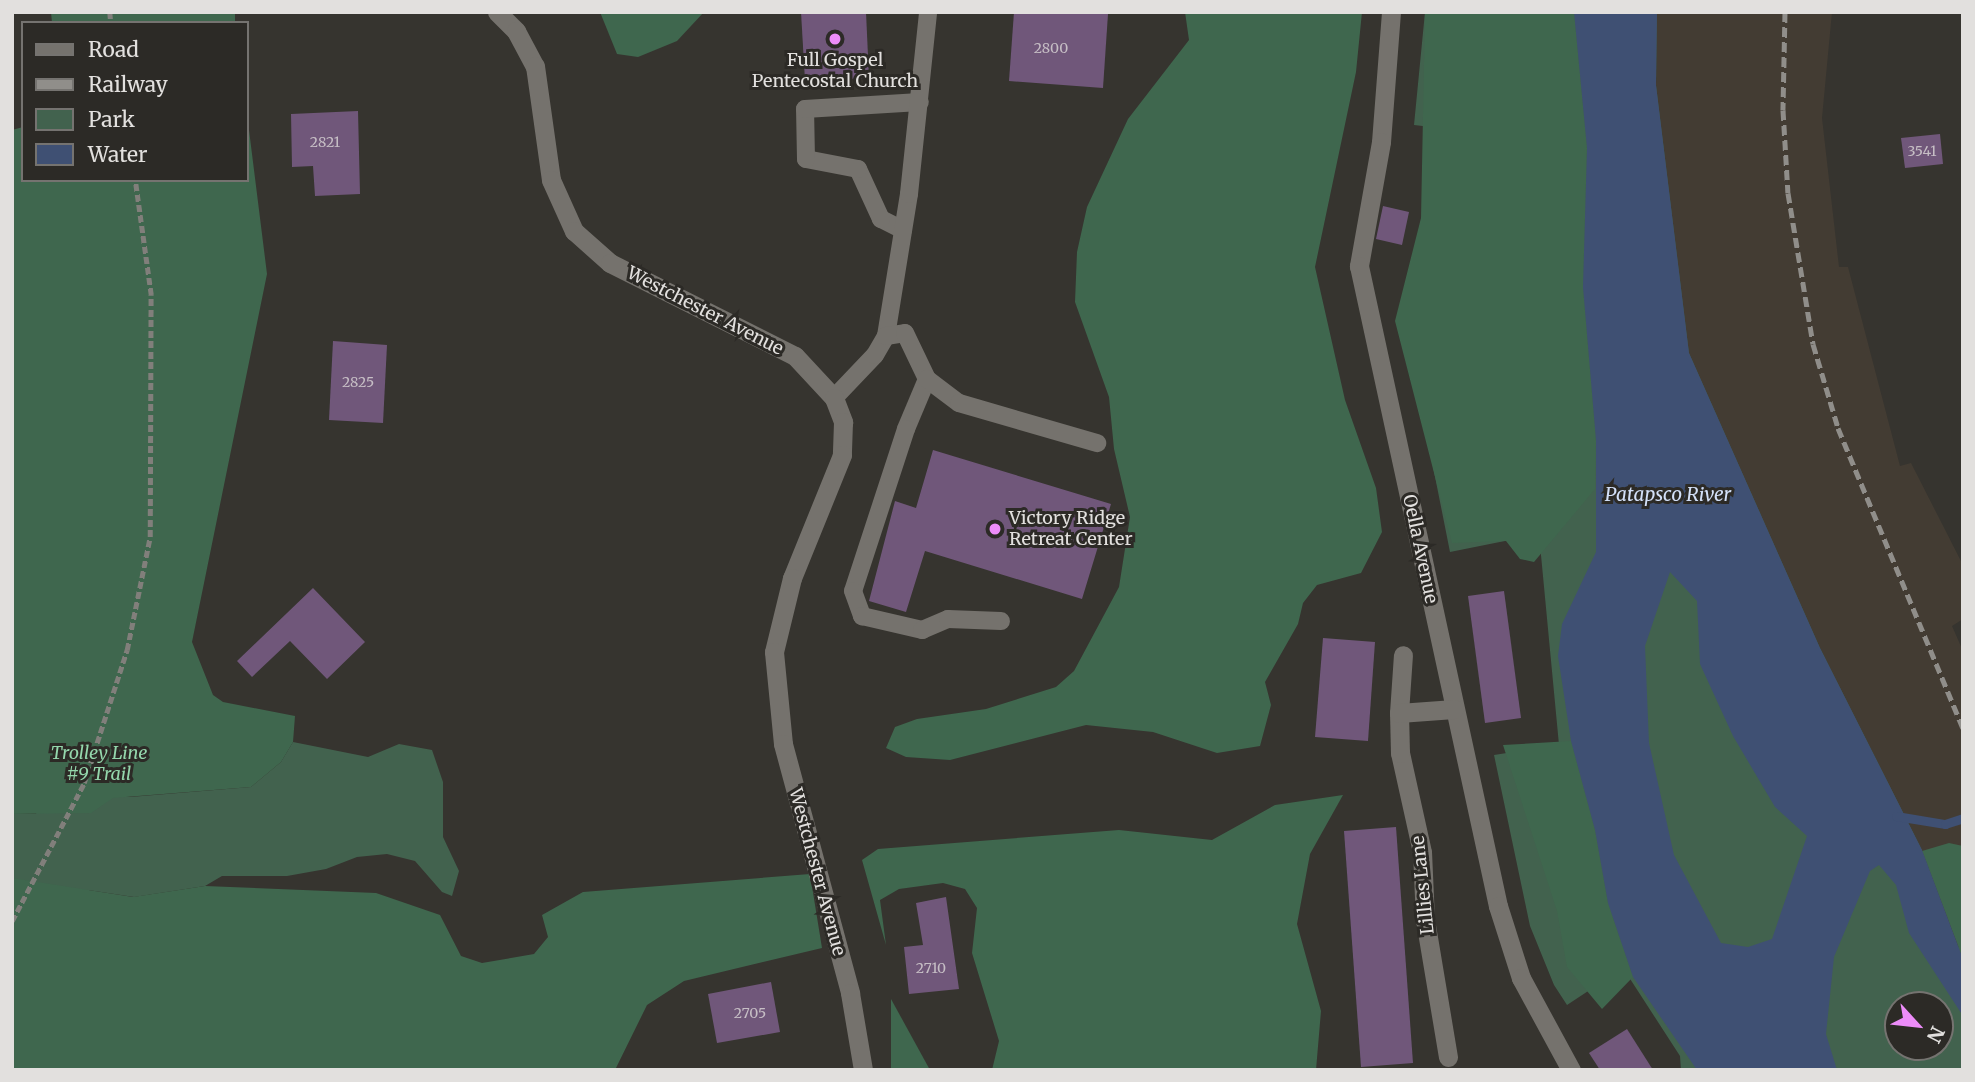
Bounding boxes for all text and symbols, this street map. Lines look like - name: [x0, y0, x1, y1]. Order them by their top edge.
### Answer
- legend: [21, 21, 248, 182]
- marker: Full Gospel Pentecostal Church: [827, 31, 843, 47]
- text: Road: [88, 36, 139, 63]
- house number: 2800: [1034, 40, 1068, 56]
- place label: Full Gospel Pentecostal Church: [752, 50, 918, 92]
- text: Railway: [88, 71, 168, 98]
- text: Park: [88, 106, 135, 133]
- house number: 2821: [310, 134, 340, 150]
- text: Water: [88, 141, 147, 168]
- house number: 3541: [1907, 143, 1937, 159]
- street label: Westchester Avenue: [623, 262, 787, 360]
- house number: 2825: [342, 374, 374, 390]
- water label: Patapsco River: [1605, 484, 1731, 506]
- street label: Oella Avenue: [1398, 492, 1442, 606]
- place label: Victory Ridge Retreat Center: [1009, 508, 1132, 550]
- marker: Victory Ridge Retreat Center: [987, 521, 1003, 537]
- park label: Trolley Line #9 Trail: [51, 743, 147, 786]
- street label: Westchester Avenue: [784, 786, 850, 958]
- street label: Lillies Lane: [1407, 835, 1439, 935]
- house number: 2710: [916, 960, 946, 976]
- north arrow: [1884, 991, 1954, 1061]
- house number: 2705: [734, 1005, 766, 1021]
- text: N: [1922, 1022, 1950, 1047]

